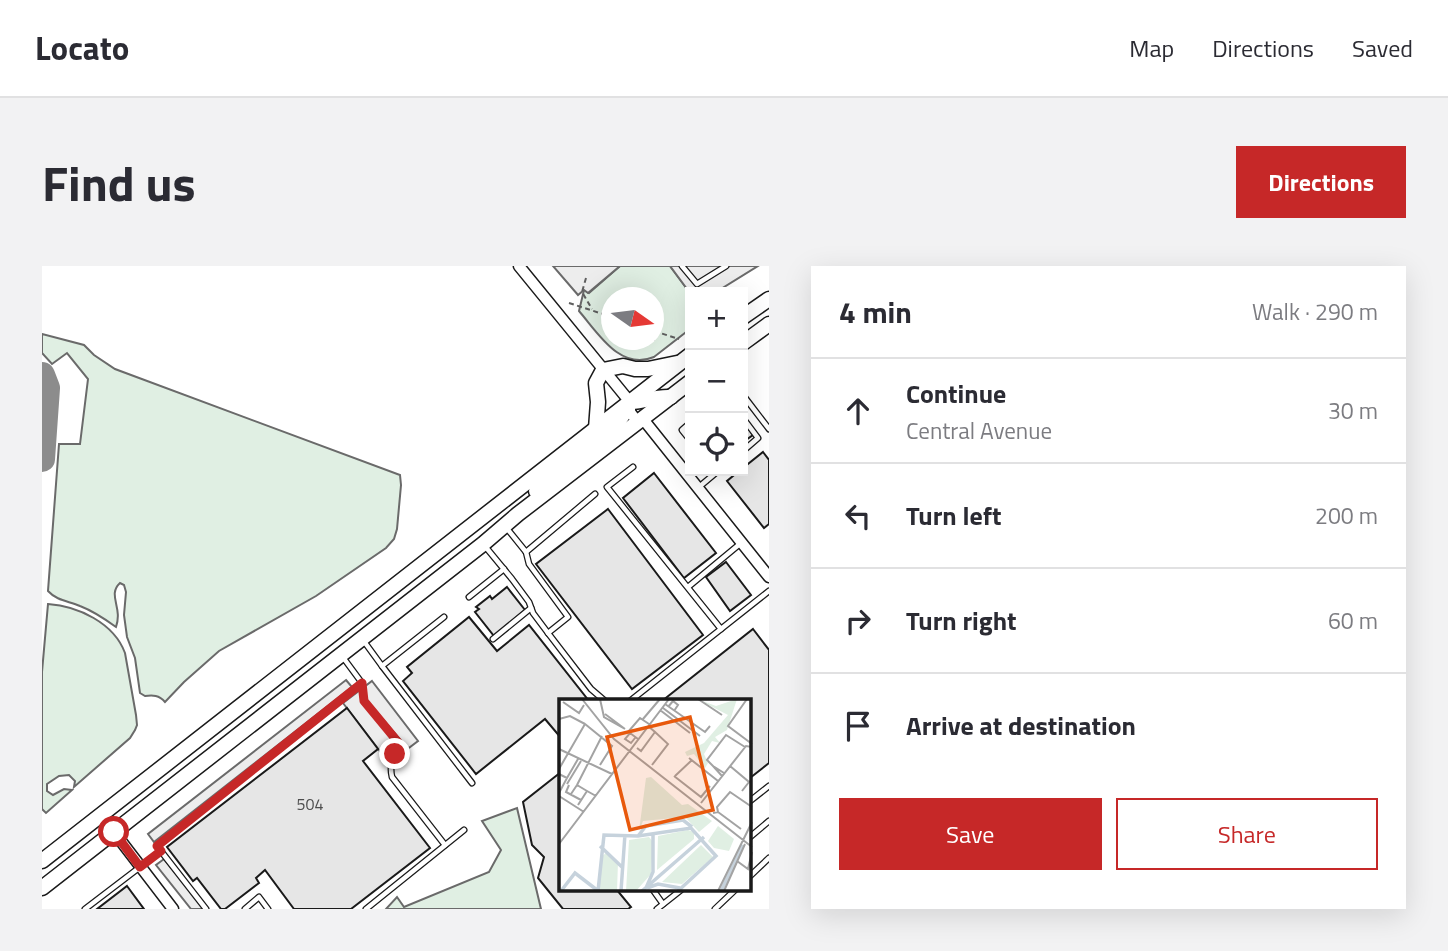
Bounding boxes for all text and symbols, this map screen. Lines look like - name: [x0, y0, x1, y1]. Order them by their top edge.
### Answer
- text: Locato: [35, 23, 129, 73]
- text: Map: [1129, 30, 1174, 66]
- text: Directions: [1212, 30, 1314, 66]
- text: Saved: [1352, 30, 1413, 66]
- text: Find us: [42, 145, 196, 220]
- button: Directions: [1236, 146, 1406, 218]
- north arrow: [601, 287, 664, 350]
- map controls: [685, 287, 748, 476]
- button: +: [685, 287, 748, 350]
- text: 4 min: [839, 289, 912, 335]
- text: Walk · 290 m: [1252, 294, 1378, 329]
- button: −: [685, 350, 748, 413]
- text: Continue: [906, 374, 1006, 413]
- icon: ahead: [839, 392, 877, 430]
- text: 30 m: [1328, 393, 1378, 428]
- button: locate: [685, 413, 748, 476]
- text: Central Avenue: [906, 413, 1052, 448]
- text: Turn left: [906, 496, 1001, 535]
- icon: left: [839, 497, 877, 535]
- text: 200 m: [1315, 498, 1378, 533]
- text: Turn right: [906, 601, 1017, 640]
- icon: right: [839, 602, 877, 640]
- text: 60 m: [1328, 603, 1378, 638]
- inset map: [559, 699, 752, 892]
- text: Arrive at destination: [906, 706, 1136, 745]
- icon: arrive: [839, 707, 877, 745]
- route end: [379, 738, 410, 769]
- house number: 504: [297, 792, 323, 816]
- button: Save: [839, 798, 1102, 870]
- button: Share: [1116, 798, 1378, 870]
- route start: [98, 816, 129, 847]

